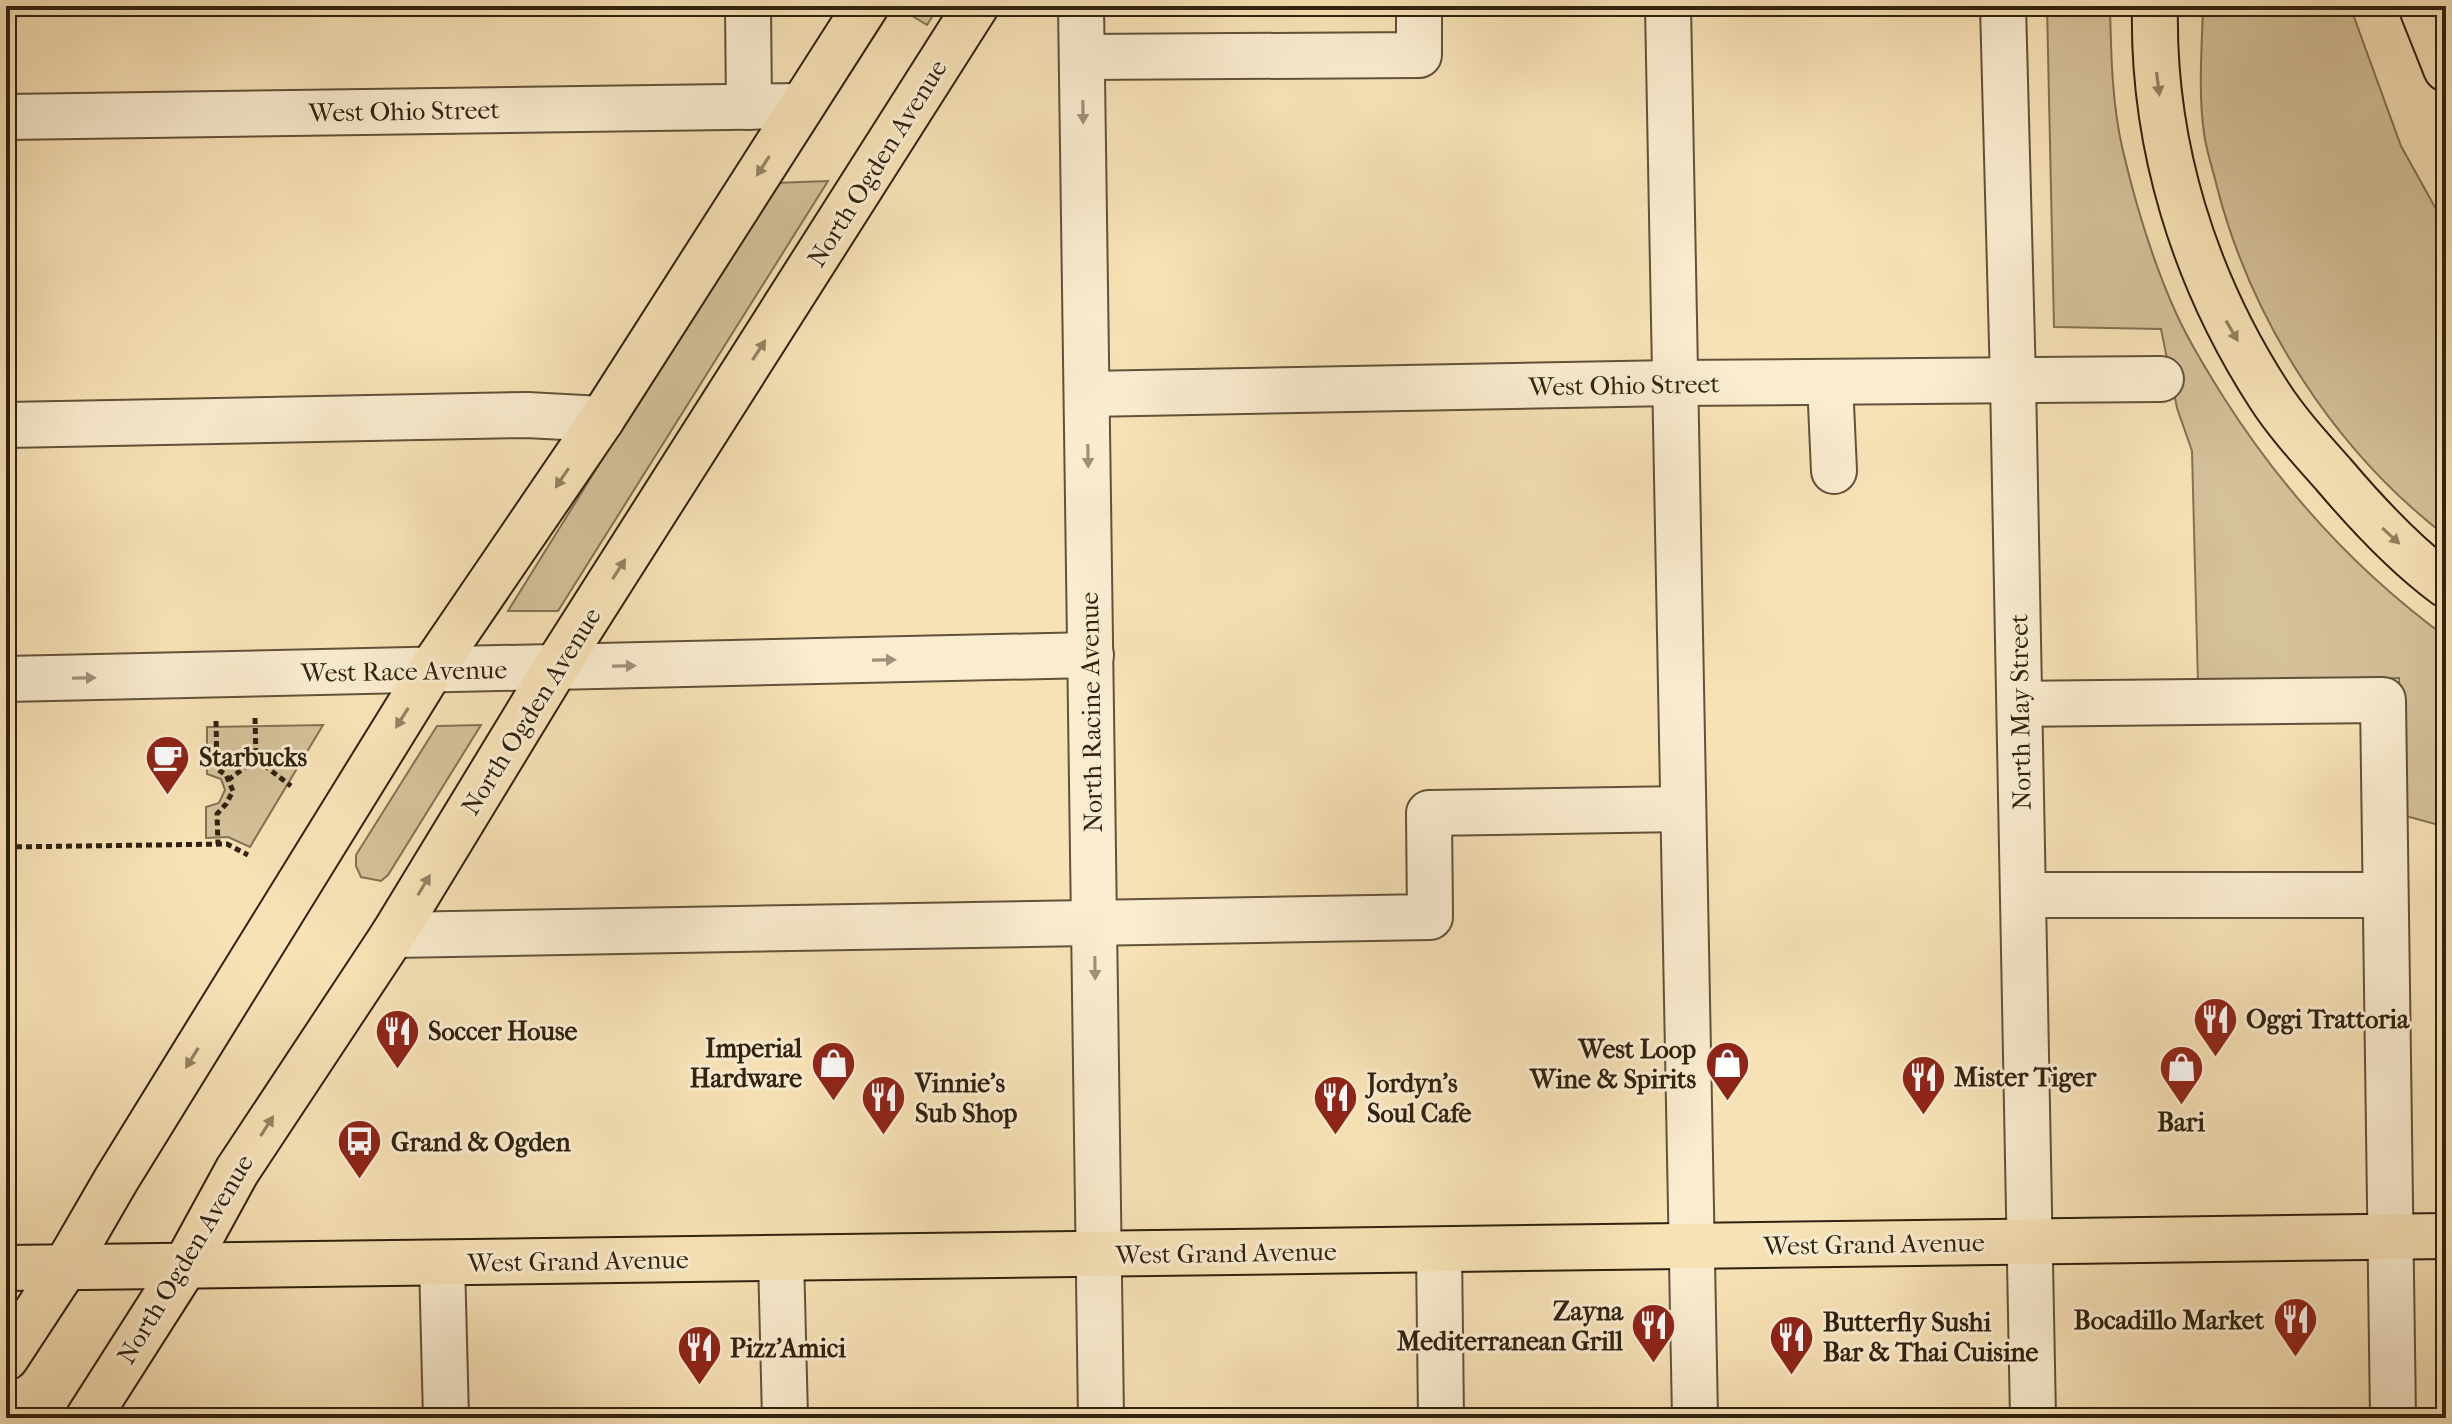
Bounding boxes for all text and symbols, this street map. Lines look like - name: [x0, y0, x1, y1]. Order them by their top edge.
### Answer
- street label: North Ogden Avenue: [801, 54, 954, 273]
- one-way arrow: [2152, 72, 2165, 97]
- street label: West Ohio Street: [307, 94, 501, 129]
- one-way arrow: [1076, 100, 1089, 125]
- one-way arrow: [756, 155, 771, 176]
- one-way arrow: [2225, 320, 2239, 342]
- one-way arrow: [752, 339, 767, 360]
- street label: West Ohio Street: [1527, 368, 1721, 403]
- one-way arrow: [1082, 444, 1094, 469]
- one-way arrow: [555, 468, 570, 489]
- one-way arrow: [2381, 526, 2400, 544]
- one-way arrow: [612, 558, 627, 579]
- street label: North Racine Avenue: [1074, 591, 1109, 833]
- street label: North Ogden Avenue: [455, 602, 608, 821]
- street label: North May Street: [2003, 613, 2038, 810]
- street label: West Race Avenue: [300, 654, 508, 689]
- one-way arrow: [872, 654, 897, 667]
- one-way arrow: [612, 660, 637, 673]
- one-way arrow: [72, 672, 97, 684]
- one-way arrow: [395, 707, 409, 729]
- cafe icon: Starbucks: [144, 733, 192, 796]
- place label: Starbucks: [199, 742, 308, 773]
- one-way arrow: [416, 874, 430, 896]
- one-way arrow: [1089, 956, 1102, 981]
- restaurant icon: Oggi Trattoria: [2191, 995, 2239, 1058]
- place label: Oggi Trattoria: [2246, 1004, 2410, 1035]
- restaurant icon: Soccer House: [373, 1007, 421, 1070]
- place label: Soccer House: [428, 1016, 578, 1047]
- place label: Imperial Hardware: [690, 1033, 803, 1094]
- place label: West Loop Wine & Spirits: [1529, 1034, 1696, 1095]
- shop icon: Imperial Hardware: [809, 1039, 857, 1102]
- shop icon: West Loop Wine & Spirits: [1703, 1040, 1751, 1103]
- shop icon: Bari: [2157, 1043, 2205, 1106]
- one-way arrow: [186, 1047, 200, 1069]
- restaurant icon: Mister Tiger: [1899, 1053, 1947, 1116]
- place label: Mister Tiger: [1954, 1062, 2097, 1093]
- place label: Vinnie’s Sub Shop: [914, 1068, 1017, 1129]
- place label: Jordyn's Soul Cafe: [1364, 1068, 1472, 1129]
- restaurant icon: Vinnie’s Sub Shop: [860, 1074, 908, 1137]
- restaurant icon: Jordyn's Soul Cafe: [1312, 1074, 1360, 1137]
- place label: Bari: [2157, 1107, 2205, 1138]
- one-way arrow: [259, 1116, 274, 1137]
- bus stop icon: Grand & Ogden: [336, 1118, 384, 1181]
- place label: Grand & Ogden: [391, 1127, 571, 1158]
- street label: North Ogden Avenue: [111, 1149, 260, 1370]
- street label: West Grand Avenue: [1762, 1227, 1985, 1262]
- street label: West Grand Avenue: [1114, 1236, 1337, 1271]
- street label: West Grand Avenue: [466, 1244, 689, 1279]
- place label: Zayna Mediterranean Grill: [1397, 1296, 1624, 1357]
- restaurant icon: Bocadillo Market: [2271, 1296, 2319, 1359]
- restaurant icon: Zayna Mediterranean Grill: [1630, 1302, 1678, 1365]
- place label: Bocadillo Market: [2074, 1305, 2265, 1336]
- place label: Butterfly Sushi Bar & Thai Cuisine: [1823, 1307, 2039, 1368]
- restaurant icon: Butterfly Sushi Bar & Thai Cuisine: [1768, 1313, 1816, 1376]
- restaurant icon: Pizz’Amici: [675, 1324, 723, 1387]
- place label: Pizz’Amici: [730, 1333, 846, 1364]

